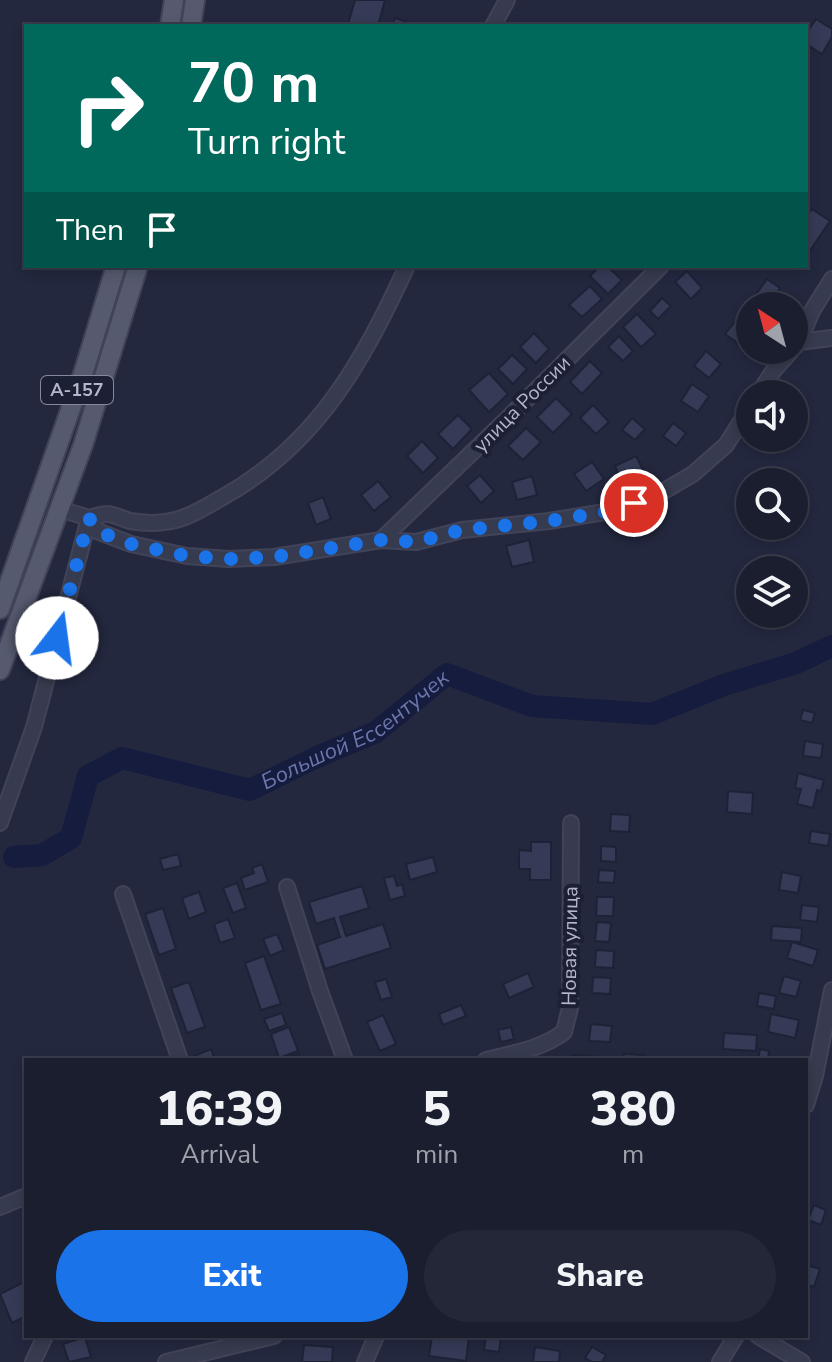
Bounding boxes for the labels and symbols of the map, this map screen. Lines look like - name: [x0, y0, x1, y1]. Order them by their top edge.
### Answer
- north arrow: [736, 292, 808, 364]
- street label: улица России: [468, 350, 576, 458]
- road number: А-157: [41, 376, 113, 404]
- pin: [600, 469, 668, 537]
- position arrow: [15, 596, 99, 680]
- water label: Большой Ессентучек: [256, 663, 456, 797]
- street label: Новая улица: [555, 886, 585, 1006]

